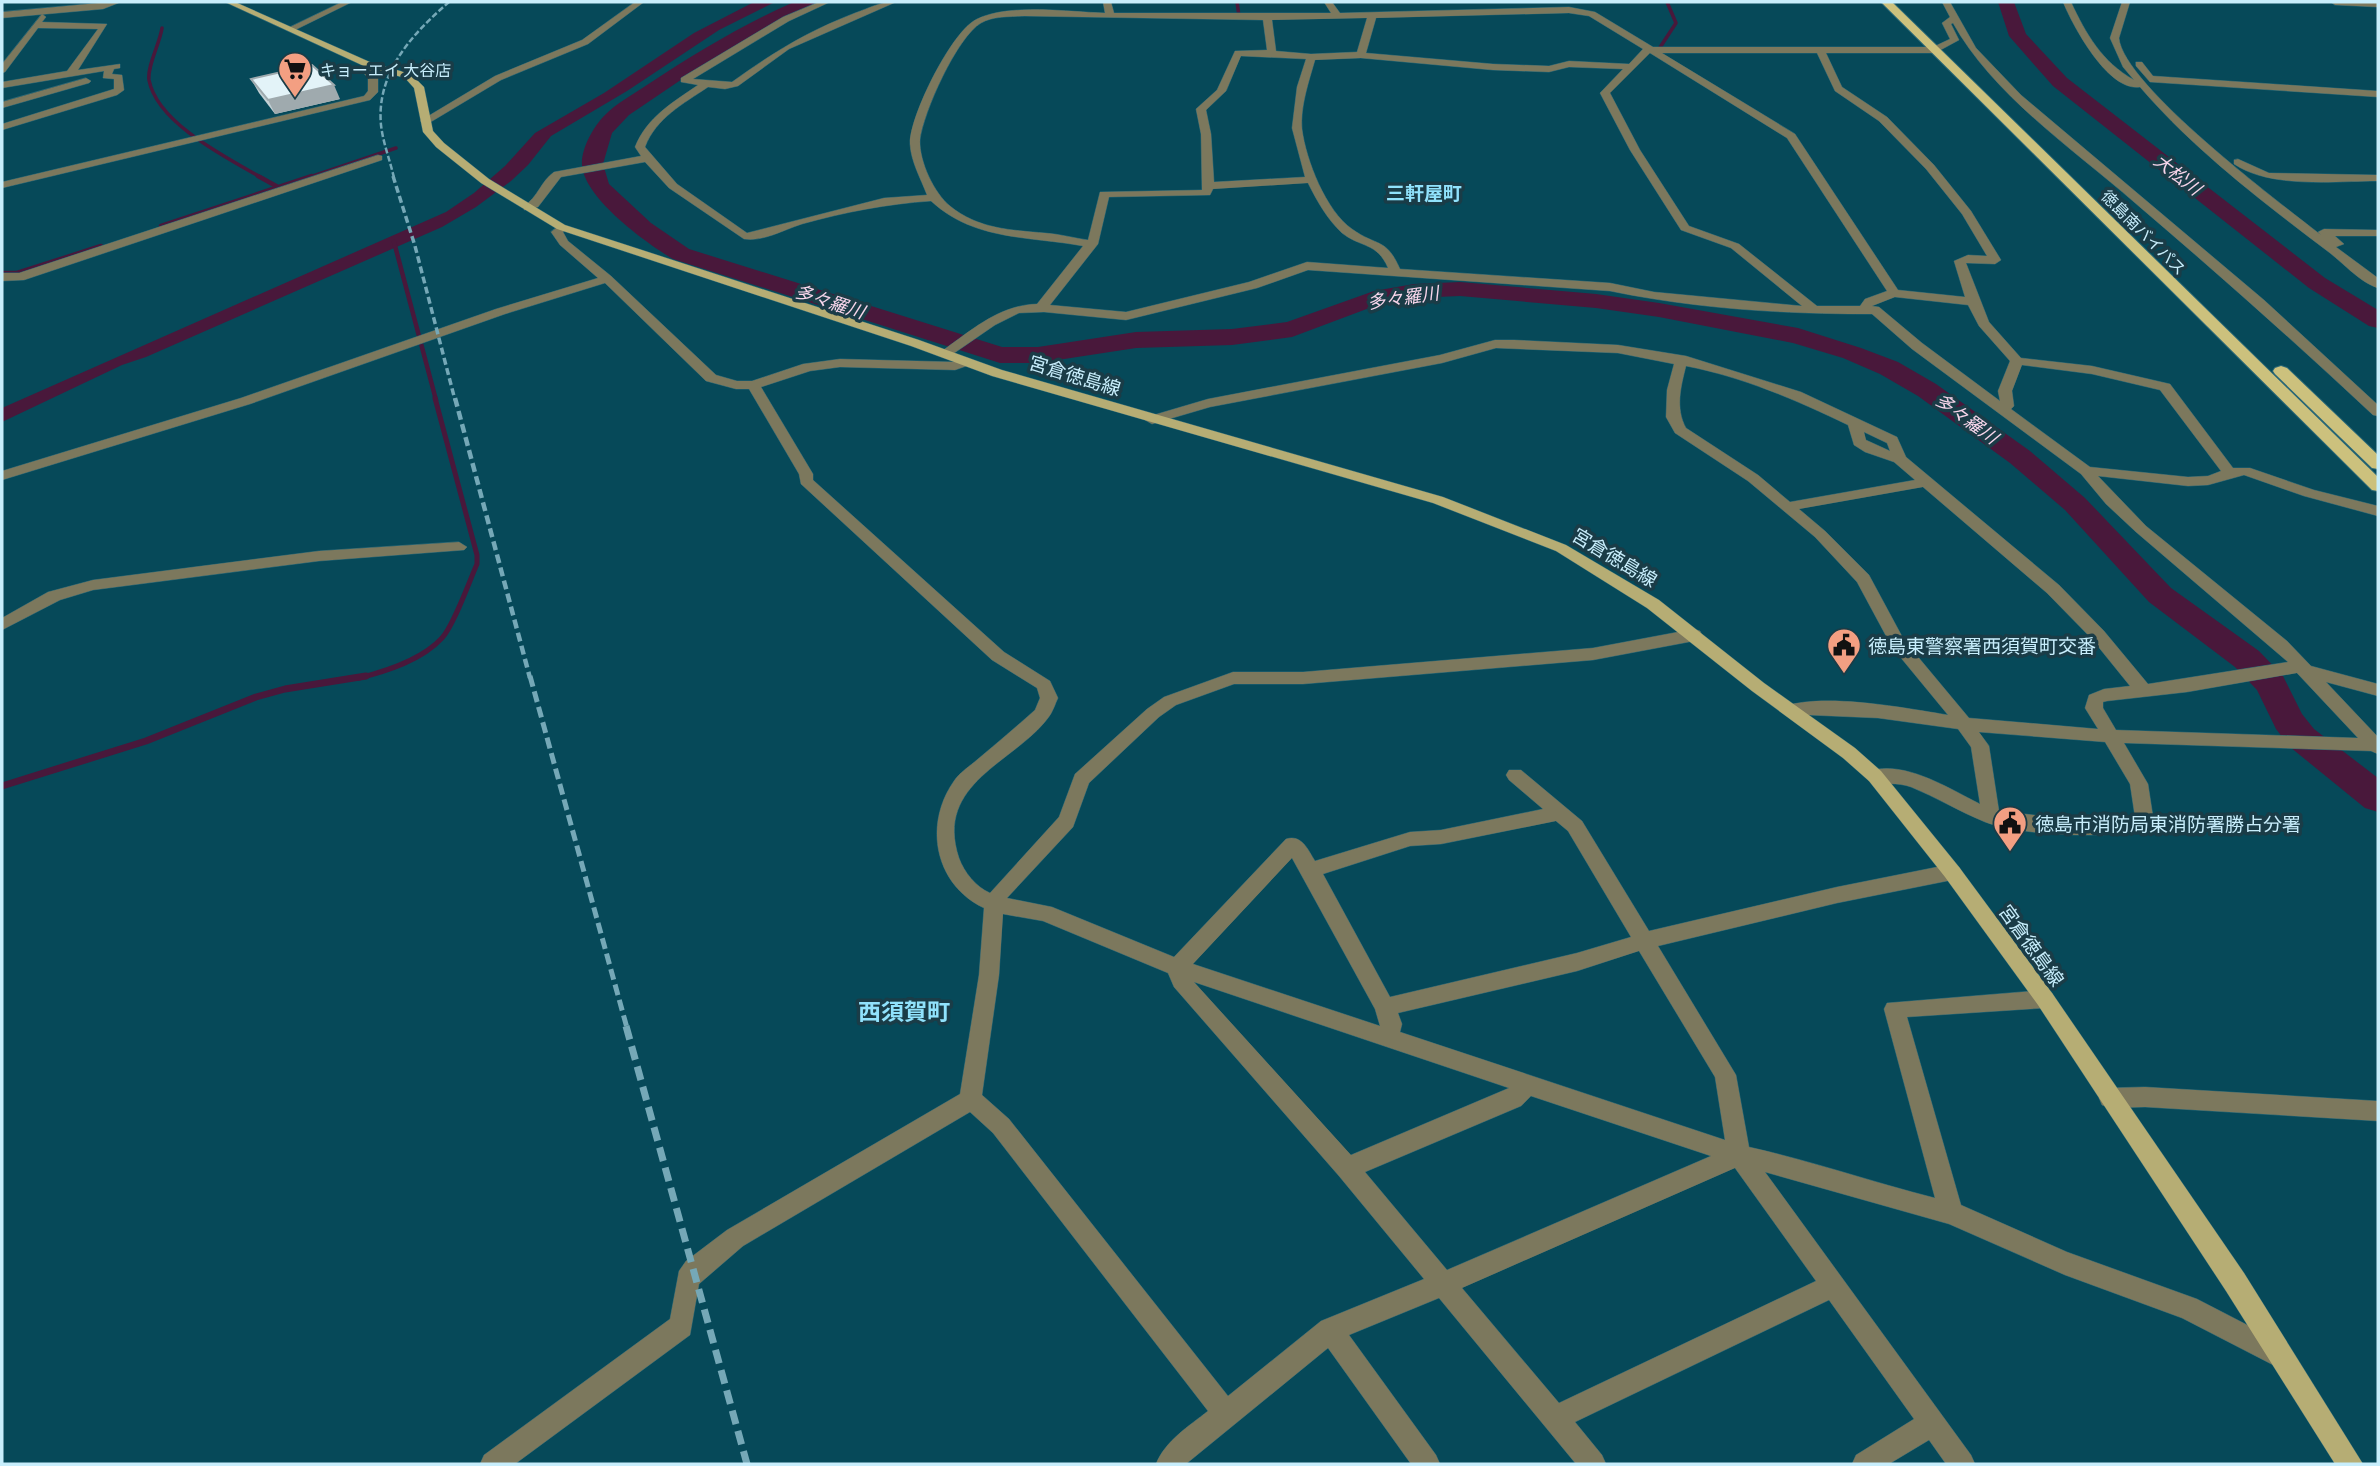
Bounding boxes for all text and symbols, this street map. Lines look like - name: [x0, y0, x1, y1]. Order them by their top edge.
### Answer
- supermarket icon: キョーエイ 大谷店: [276, 50, 314, 99]
- place label: キョーエイ 大谷店: [320, 60, 451, 79]
- water label: 大松川: [2150, 149, 2208, 201]
- district label: 三軒屋町: [1386, 181, 1462, 204]
- street label: 徳島南バイパス: [2098, 186, 2190, 278]
- water label: 多々羅川: [792, 279, 870, 323]
- water label: 多々羅川: [1366, 281, 1442, 313]
- street label: 宮倉徳島線: [1026, 350, 1124, 400]
- water label: 多々羅川: [1931, 388, 2004, 449]
- street label: 宮倉徳島線: [1568, 523, 1662, 591]
- public building icon: 徳島東警察署西須賀町交番: [1825, 626, 1863, 675]
- place label: 徳島東警察署西須賀町交番: [1868, 634, 2096, 657]
- public building icon: 徳島市消防局東消防署勝占分署: [1991, 804, 2029, 853]
- place label: 徳島市消防局東消防署勝占分署: [2035, 812, 2301, 835]
- street label: 宮倉徳島線: [1995, 900, 2069, 990]
- district label: 西須賀町: [858, 997, 950, 1025]

